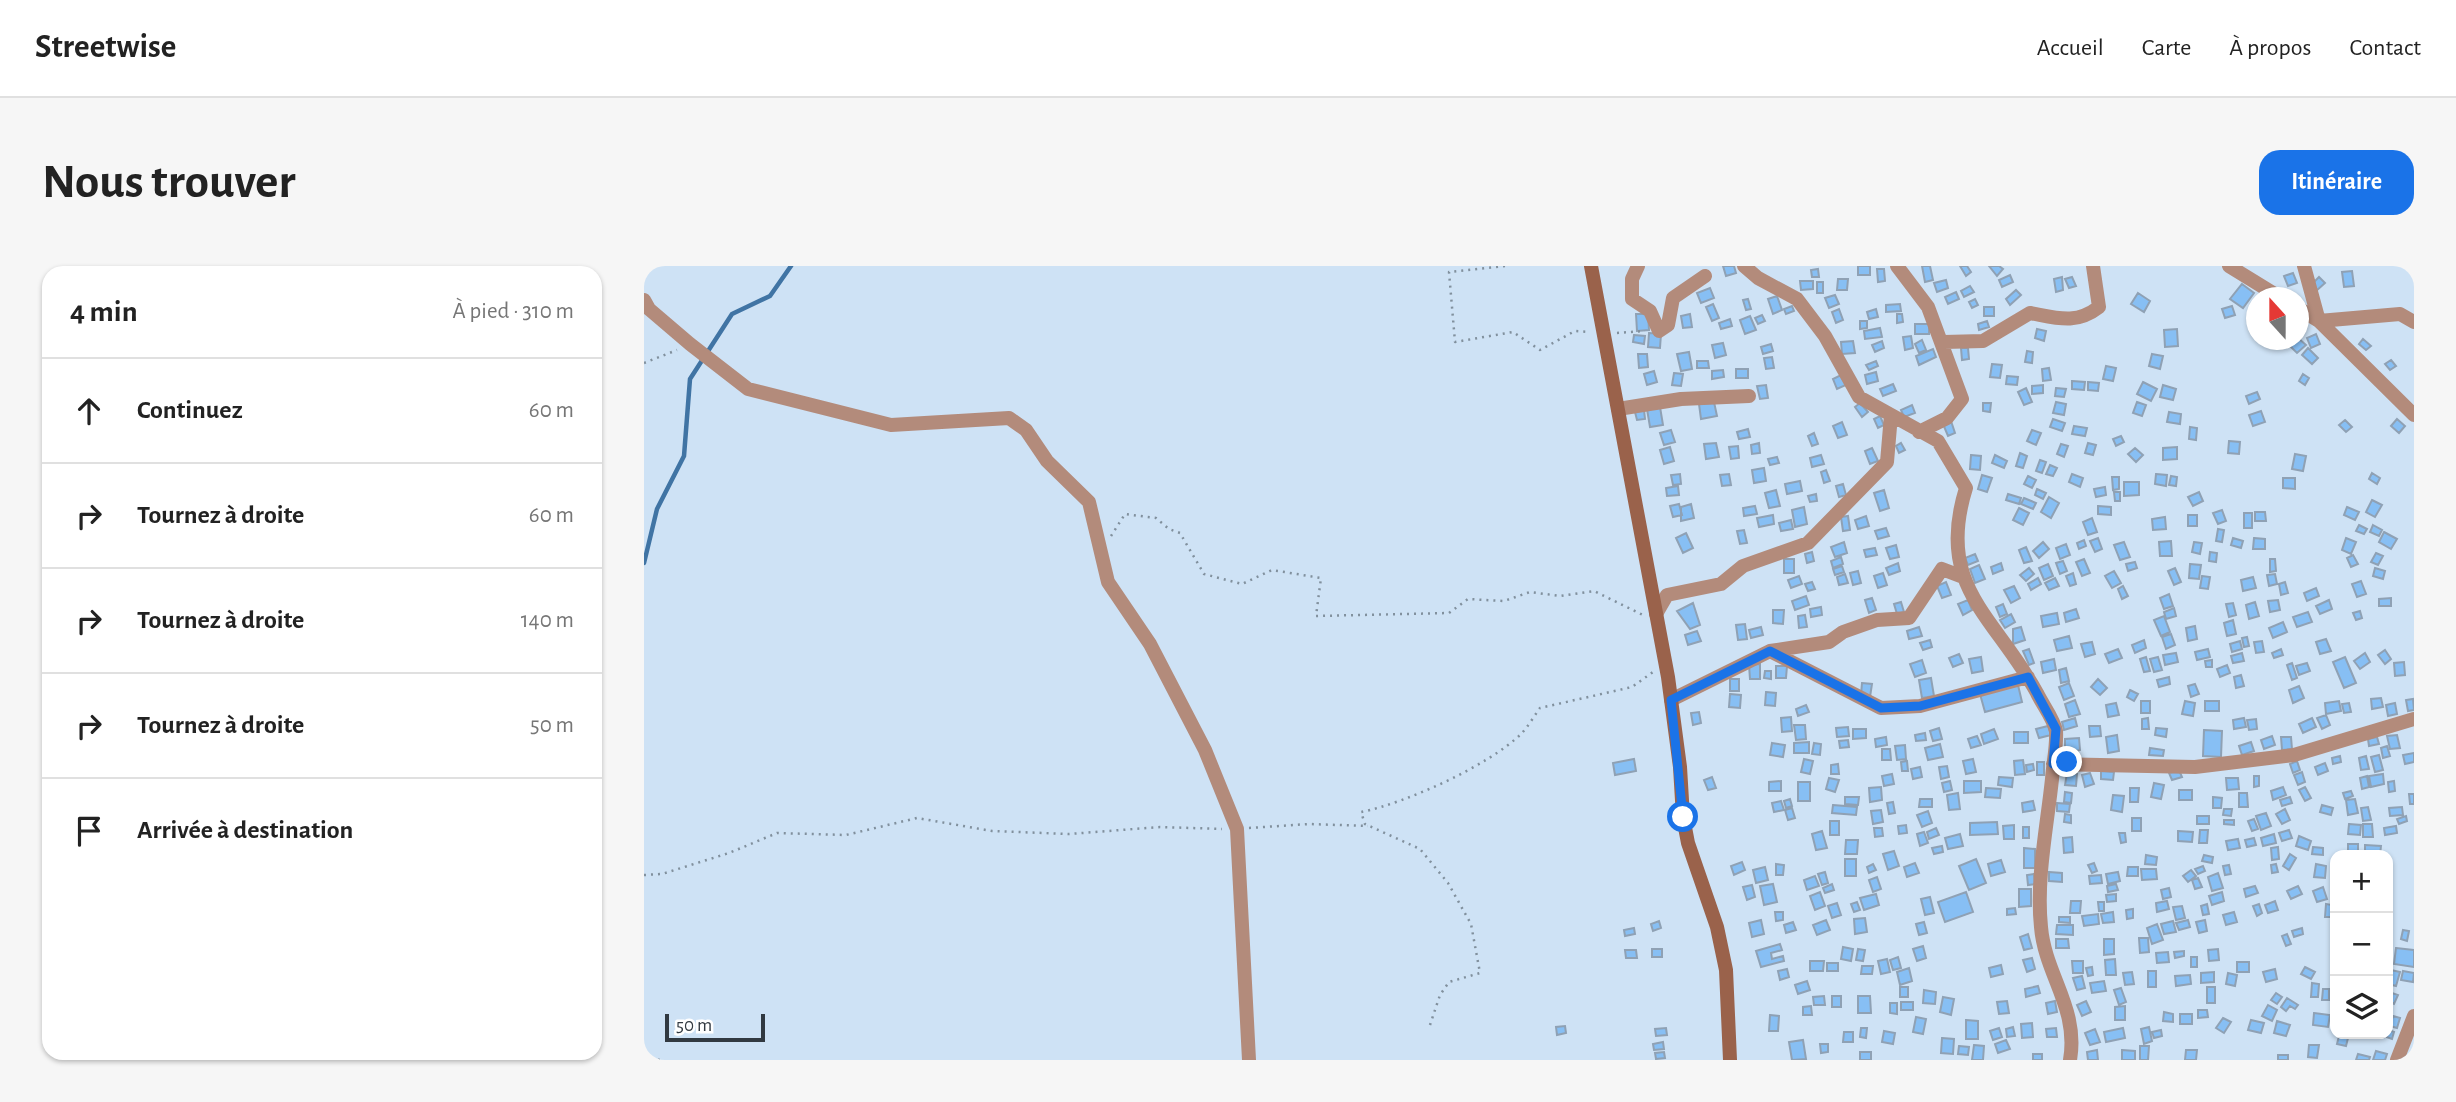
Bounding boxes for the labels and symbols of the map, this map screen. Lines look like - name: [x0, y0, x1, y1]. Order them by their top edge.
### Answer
- north arrow: [2246, 287, 2309, 350]
- route end: [2051, 746, 2082, 777]
- route start: [1667, 801, 1698, 832]
- scale bar: [665, 1011, 765, 1043]

